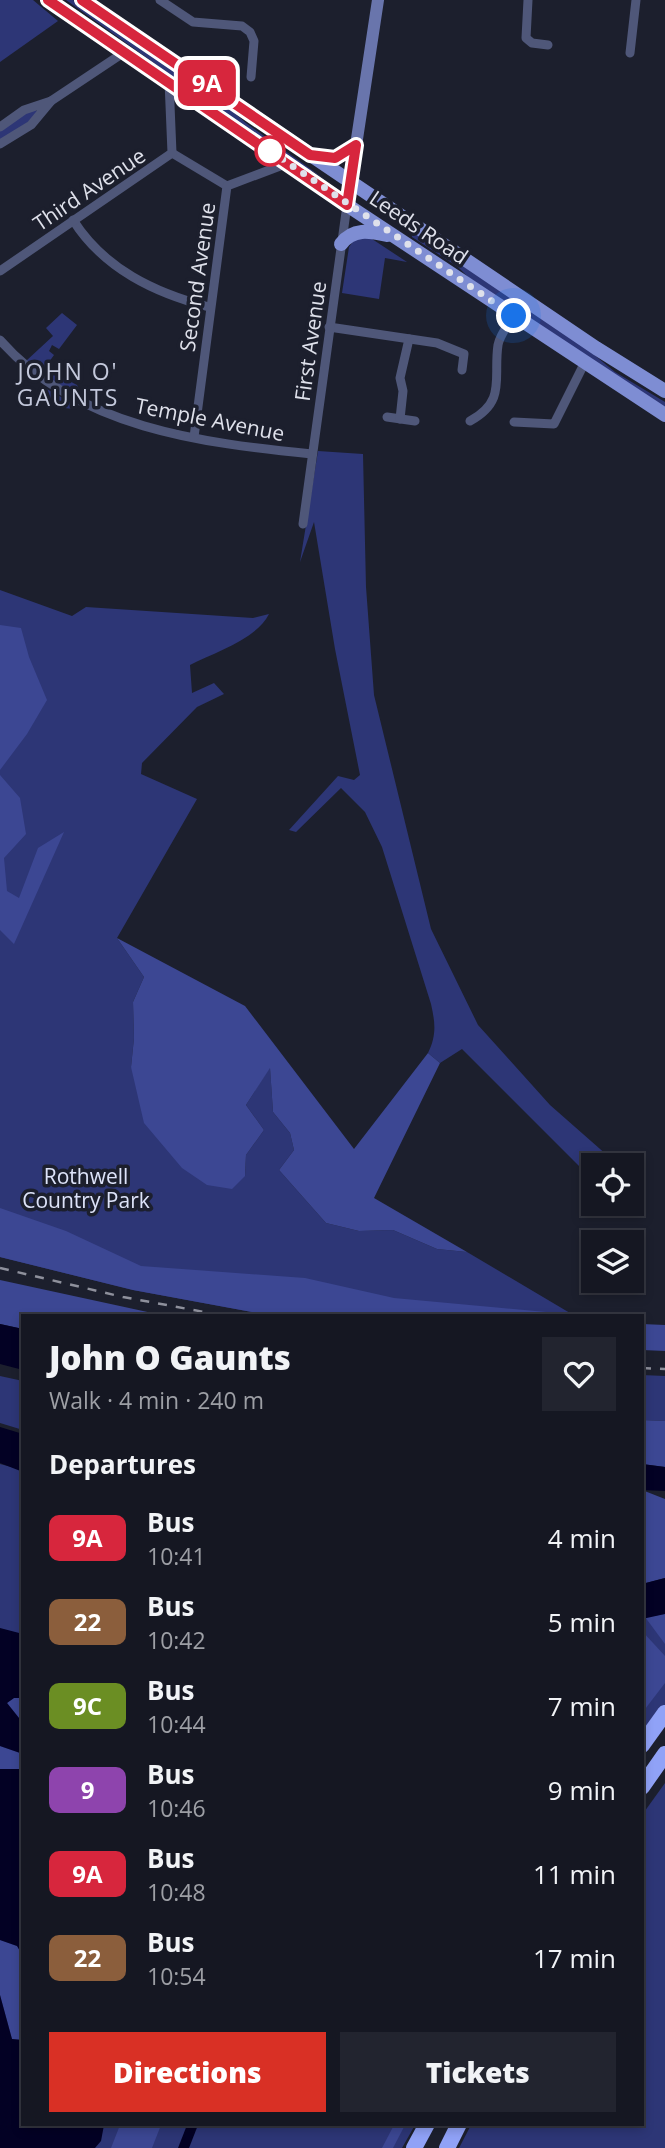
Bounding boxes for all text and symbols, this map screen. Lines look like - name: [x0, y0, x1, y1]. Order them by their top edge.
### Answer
- line badge: 9A: [176, 60, 238, 106]
- text: 9A: [192, 66, 222, 99]
- unlabelled marker: [255, 136, 285, 166]
- street label: Third Avenue: [27, 141, 151, 237]
- street label: Leeds Road: [364, 184, 474, 270]
- street label: Second Avenue: [173, 201, 221, 353]
- street label: First Avenue: [288, 279, 332, 403]
- your location: [496, 298, 531, 333]
- district label: JOHN O' GAUNTS: [15, 355, 119, 413]
- street label: Temple Avenue: [133, 391, 287, 447]
- map controls: [581, 1153, 644, 1293]
- button: locate: [581, 1153, 644, 1216]
- park label: Rothwell Country Park: [22, 1162, 150, 1214]
- button: layers: [581, 1230, 644, 1293]
- text: John O Gaunts: [49, 1335, 291, 1380]
- button: heart: [542, 1337, 616, 1411]
- text: Walk · 4 min · 240 m: [49, 1384, 264, 1416]
- text: Departures: [49, 1446, 196, 1482]
- text: Bus: [147, 1504, 194, 1540]
- text: 4 min: [548, 1520, 616, 1556]
- text: 9A: [72, 1521, 103, 1554]
- text: 10:41: [147, 1540, 206, 1572]
- text: Bus: [147, 1588, 194, 1624]
- text: 5 min: [548, 1604, 616, 1640]
- text: 22: [74, 1605, 101, 1638]
- text: 10:42: [147, 1624, 206, 1656]
- text: Bus: [147, 1672, 194, 1708]
- text: 7 min: [548, 1688, 616, 1724]
- text: 9C: [73, 1689, 102, 1722]
- text: 10:44: [147, 1708, 206, 1740]
- text: Bus: [147, 1756, 194, 1792]
- text: 9 min: [548, 1772, 616, 1808]
- text: 9: [81, 1773, 94, 1806]
- text: 10:46: [147, 1792, 206, 1824]
- text: Bus: [147, 1840, 194, 1876]
- text: 11 min: [533, 1856, 616, 1892]
- text: 9A: [72, 1857, 103, 1890]
- text: 10:48: [147, 1876, 206, 1908]
- text: Bus: [147, 1924, 194, 1960]
- text: 17 min: [533, 1940, 616, 1976]
- text: 22: [74, 1941, 101, 1974]
- text: 10:54: [147, 1960, 206, 1992]
- button: Directions: [49, 2032, 326, 2112]
- button: Tickets: [340, 2032, 616, 2112]

